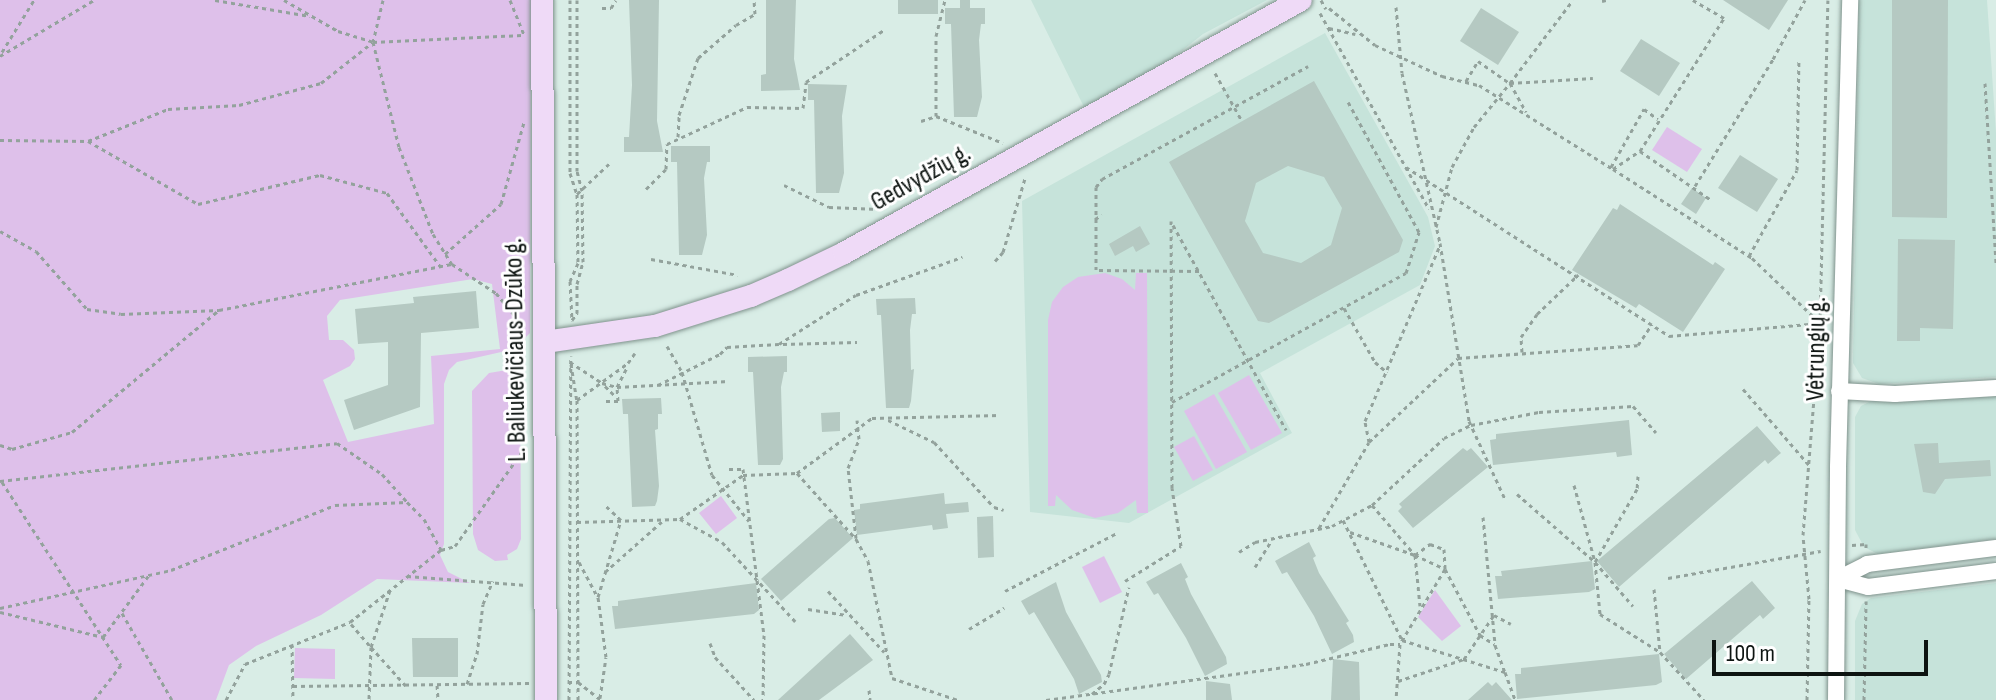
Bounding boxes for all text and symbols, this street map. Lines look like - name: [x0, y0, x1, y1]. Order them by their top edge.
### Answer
- street label: Gedvydžių g.: [866, 138, 976, 218]
- street label: L. Baliukevičiaus-Dzūko g.: [498, 238, 534, 462]
- street label: Vėtrungių g.: [1800, 297, 1834, 401]
- scale bar: [1716, 624, 1932, 674]
- text: 100 m: [1726, 639, 1775, 668]

